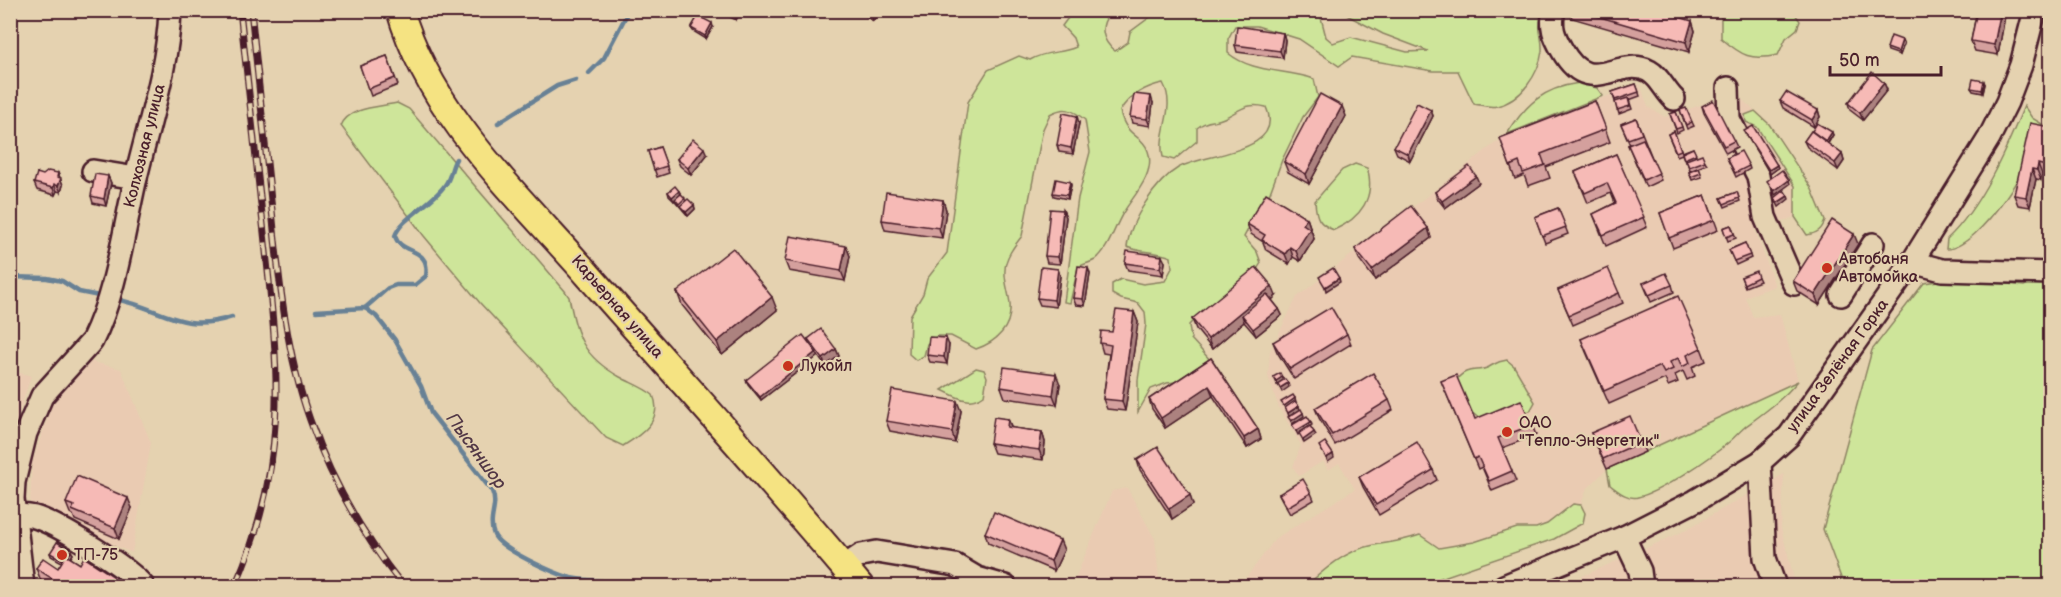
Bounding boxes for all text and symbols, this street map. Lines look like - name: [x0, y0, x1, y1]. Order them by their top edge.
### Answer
- scale bar: [1830, 39, 1941, 77]
- text: 50 m: [1839, 50, 1880, 71]
- street label: Колхозная улица: [120, 82, 170, 210]
- place label: Автобаня Автомойка: [1838, 250, 1919, 287]
- street label: Карьерная улица: [567, 251, 667, 363]
- marker: Автобаня Автомойка: [1820, 261, 1834, 275]
- street label: улица Зелёная Горка: [1783, 295, 1893, 436]
- place label: Лукойл: [799, 357, 852, 376]
- marker: Лукойл: [781, 359, 795, 373]
- water label: Пысяншор: [441, 409, 511, 493]
- place label: ОАО "Тепло-Энергетик": [1519, 414, 1660, 451]
- marker: ОАО "Тепло-Энергетик": [1500, 425, 1514, 439]
- place label: ТП-75: [74, 546, 118, 565]
- marker: ТП-75: [55, 548, 69, 562]

